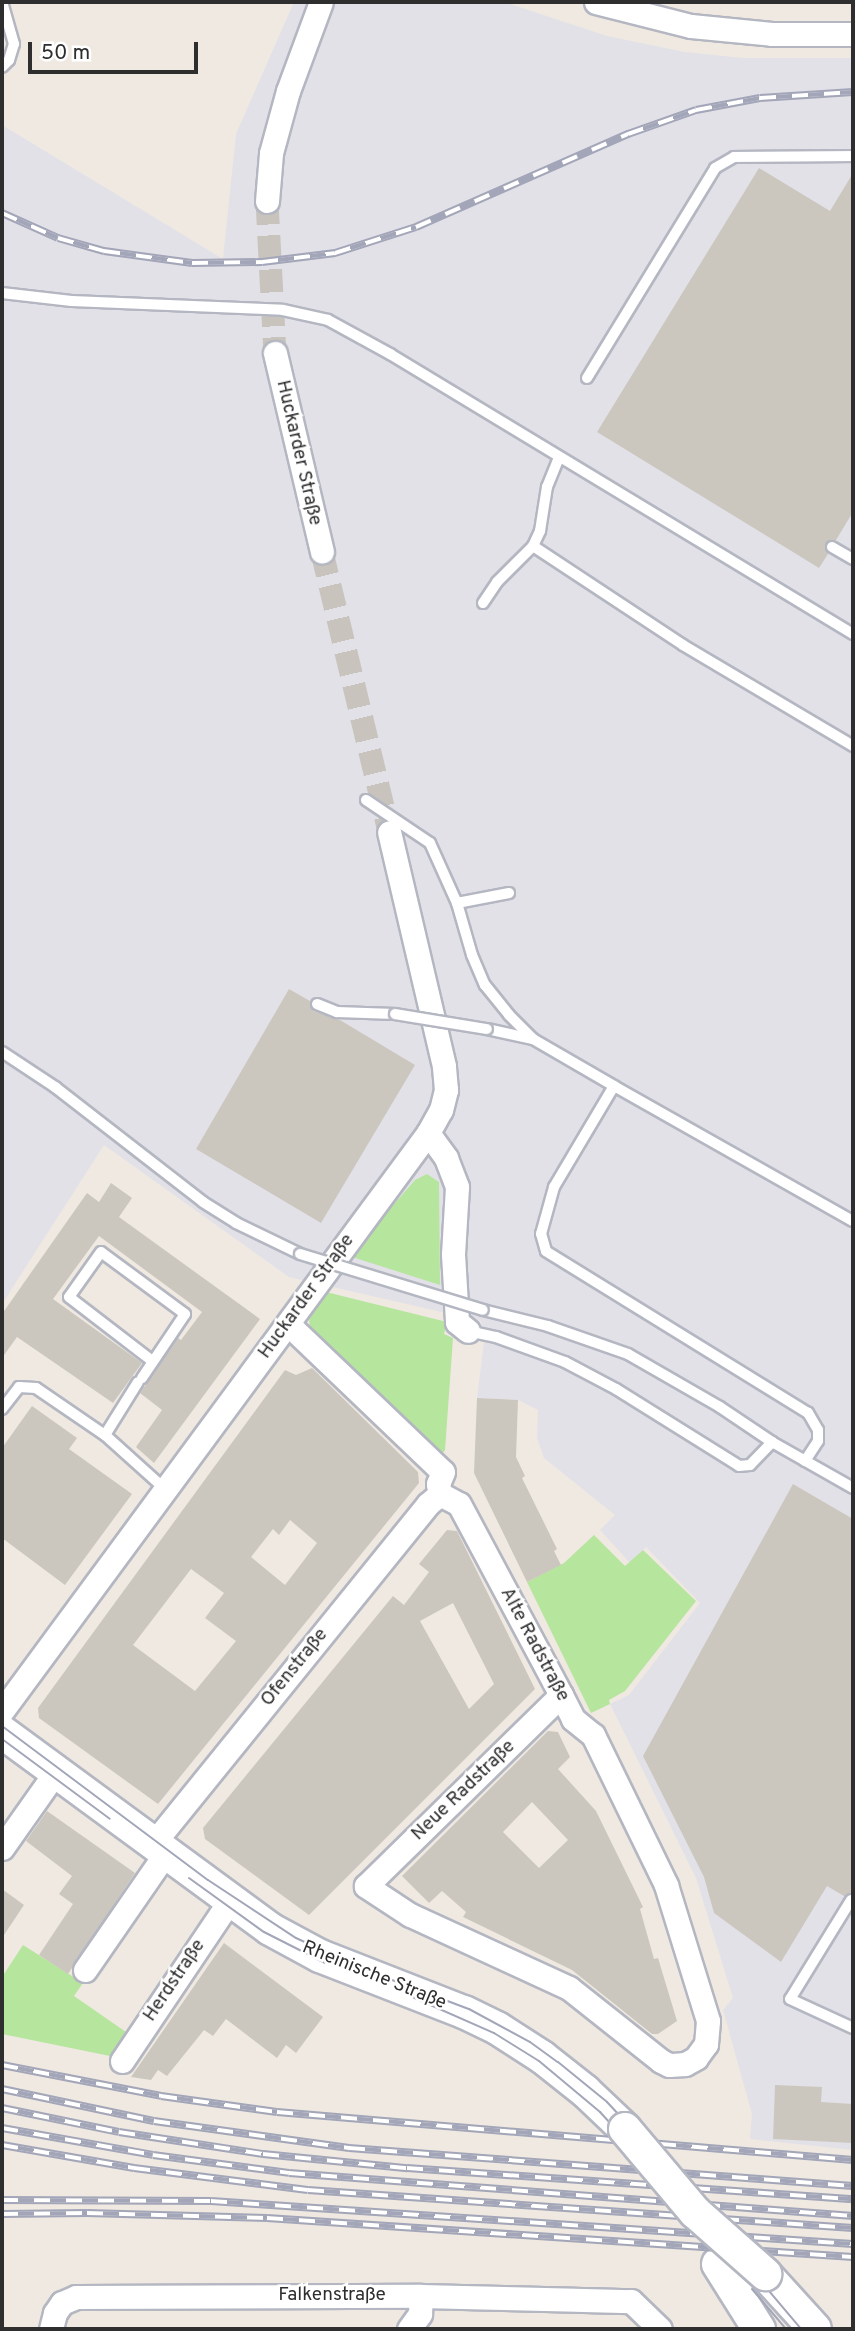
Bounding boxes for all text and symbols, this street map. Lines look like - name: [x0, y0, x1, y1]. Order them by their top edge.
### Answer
- scale bar: [32, 28, 201, 72]
- text: 50 m: [41, 40, 90, 67]
- street label: Huckarder Straße: [270, 378, 326, 528]
- street label: Huckarder Straße: [254, 1230, 360, 1364]
- street label: Alte Radstraße: [494, 1584, 574, 1706]
- street label: Ofenstraße: [257, 1624, 333, 1712]
- street label: Neue Radstraße: [407, 1736, 521, 1846]
- street label: Herdstraße: [139, 1936, 211, 2026]
- street label: Rheinische Straße: [299, 1937, 449, 2015]
- street label: Falkenstraße: [278, 2285, 386, 2307]

